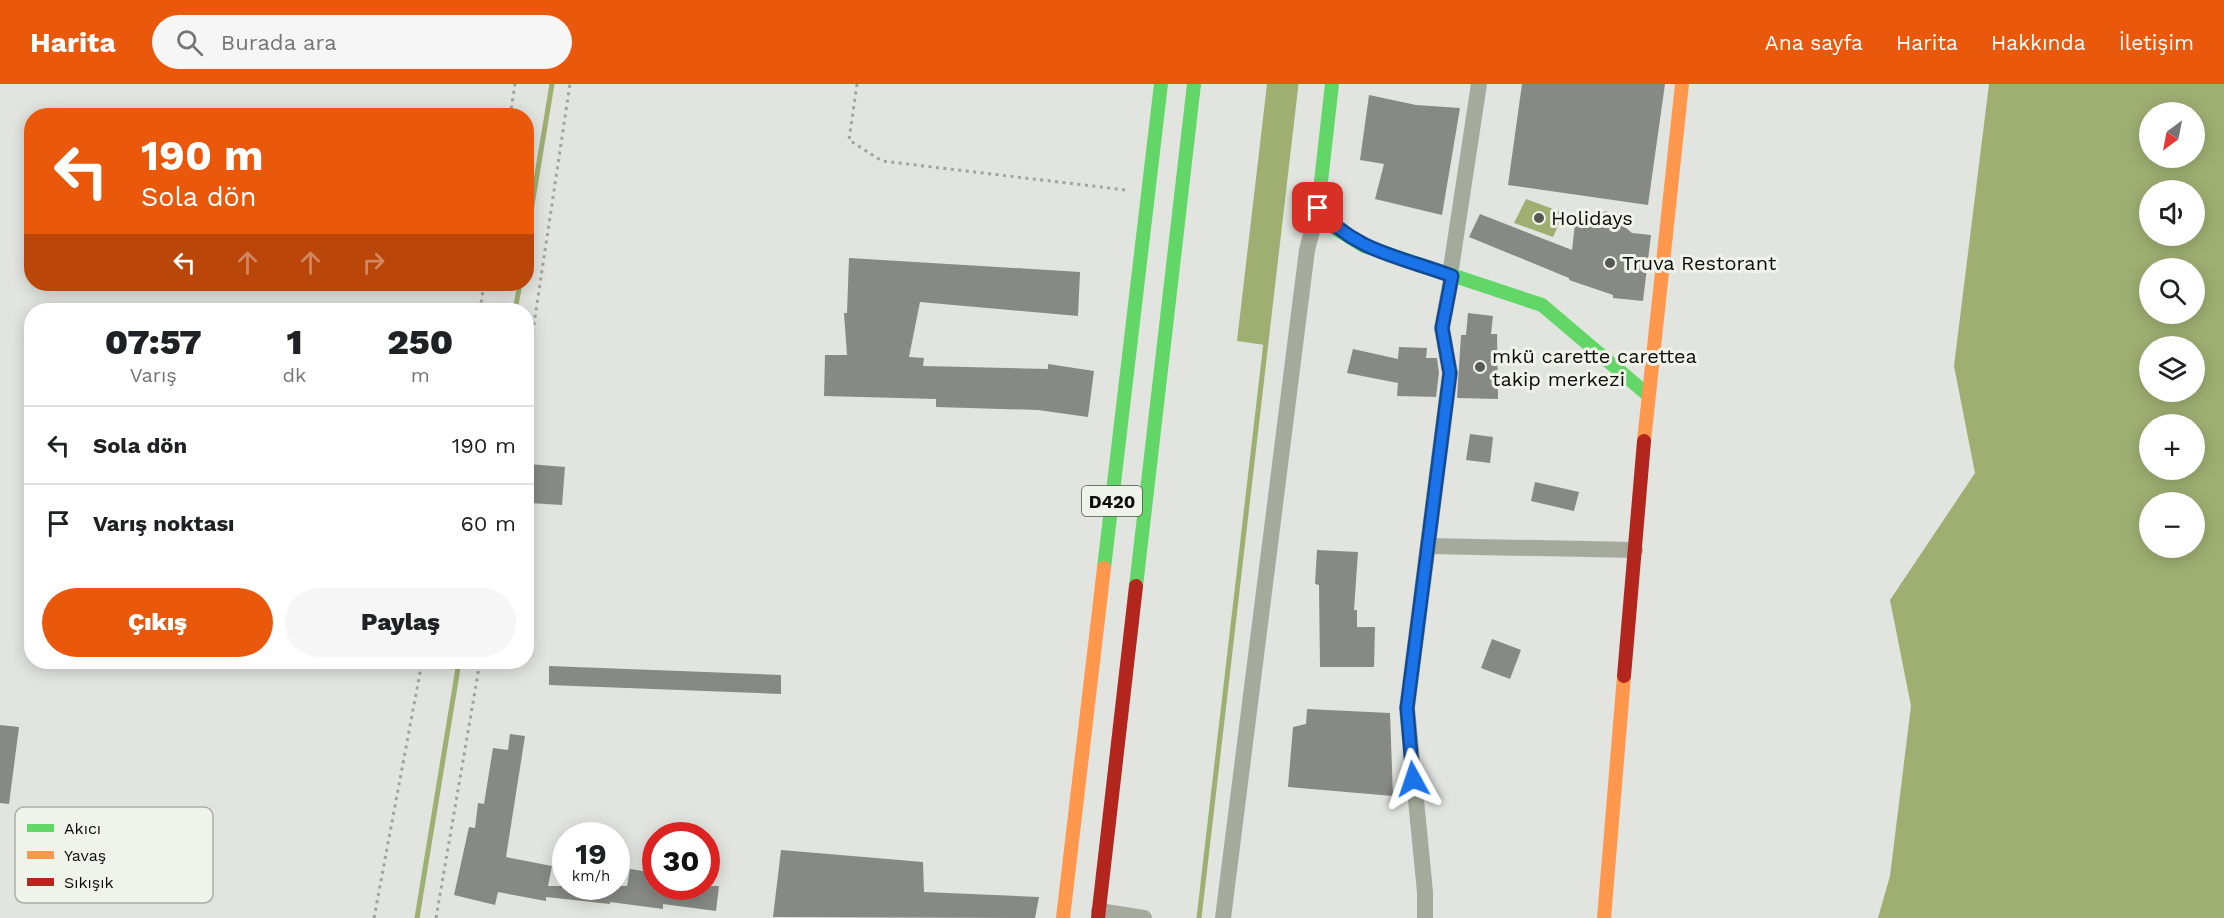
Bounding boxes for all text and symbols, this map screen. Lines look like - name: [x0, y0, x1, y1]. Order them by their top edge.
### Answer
- search box: [152, 15, 572, 69]
- text: Harita: [30, 26, 116, 59]
- icon: search: [173, 26, 206, 59]
- text: Burada ara: [221, 30, 337, 55]
- text: Ana sayfa: [1765, 30, 1863, 55]
- text: Harita: [1896, 30, 1958, 55]
- text: Hakkında: [1991, 30, 2086, 55]
- text: İletişim: [2119, 30, 2194, 55]
- north arrow: [2139, 102, 2205, 168]
- map controls: [2139, 102, 2205, 558]
- text: 190 m: [141, 131, 264, 180]
- icon: left: [42, 132, 120, 210]
- button: sound: [2139, 180, 2205, 246]
- text: Sola dön: [141, 181, 256, 213]
- pin: [1292, 182, 1343, 233]
- icon: arrive: [1301, 191, 1334, 224]
- place label: Holidays: [1551, 206, 1633, 230]
- marker: Holidays: [1532, 211, 1546, 225]
- icon: left: [168, 246, 201, 279]
- icon: ahead: [231, 246, 264, 279]
- icon: ahead: [294, 246, 327, 279]
- icon: right: [357, 246, 390, 279]
- place label: Truva Restorant: [1622, 251, 1777, 275]
- marker: Truva Restorant: [1603, 256, 1617, 270]
- button: search: [2139, 258, 2205, 324]
- text: 07:57: [105, 321, 202, 363]
- text: 1: [286, 321, 302, 363]
- text: 250: [387, 321, 453, 363]
- button: layers: [2139, 336, 2205, 402]
- place label: mkü carette carettea takip merkezi: [1492, 344, 1697, 391]
- marker: mkü carette carettea takip merkezi: [1473, 360, 1487, 374]
- text: Varış: [130, 363, 177, 387]
- text: dk: [283, 363, 306, 387]
- text: m: [411, 363, 430, 387]
- button: +: [2139, 414, 2205, 480]
- icon: left: [42, 429, 75, 462]
- text: Sola dön: [93, 433, 187, 458]
- text: 190 m: [452, 433, 516, 458]
- road number: D420: [1082, 486, 1142, 516]
- button: −: [2139, 492, 2205, 558]
- icon: arrive: [42, 507, 75, 540]
- text: Varış noktası: [93, 511, 235, 536]
- text: 60 m: [460, 511, 516, 536]
- button: Çıkış: [42, 588, 273, 657]
- button: Paylaş: [285, 588, 516, 657]
- position arrow: [1381, 747, 1445, 811]
- legend: [15, 807, 213, 903]
- text: Akıcı: [64, 819, 101, 838]
- speed limit sign: 30: [642, 822, 720, 900]
- text: 19: [575, 836, 607, 871]
- text: Yavaş: [64, 846, 106, 865]
- text: km/h: [572, 867, 610, 885]
- text: Sıkışık: [64, 873, 114, 892]

